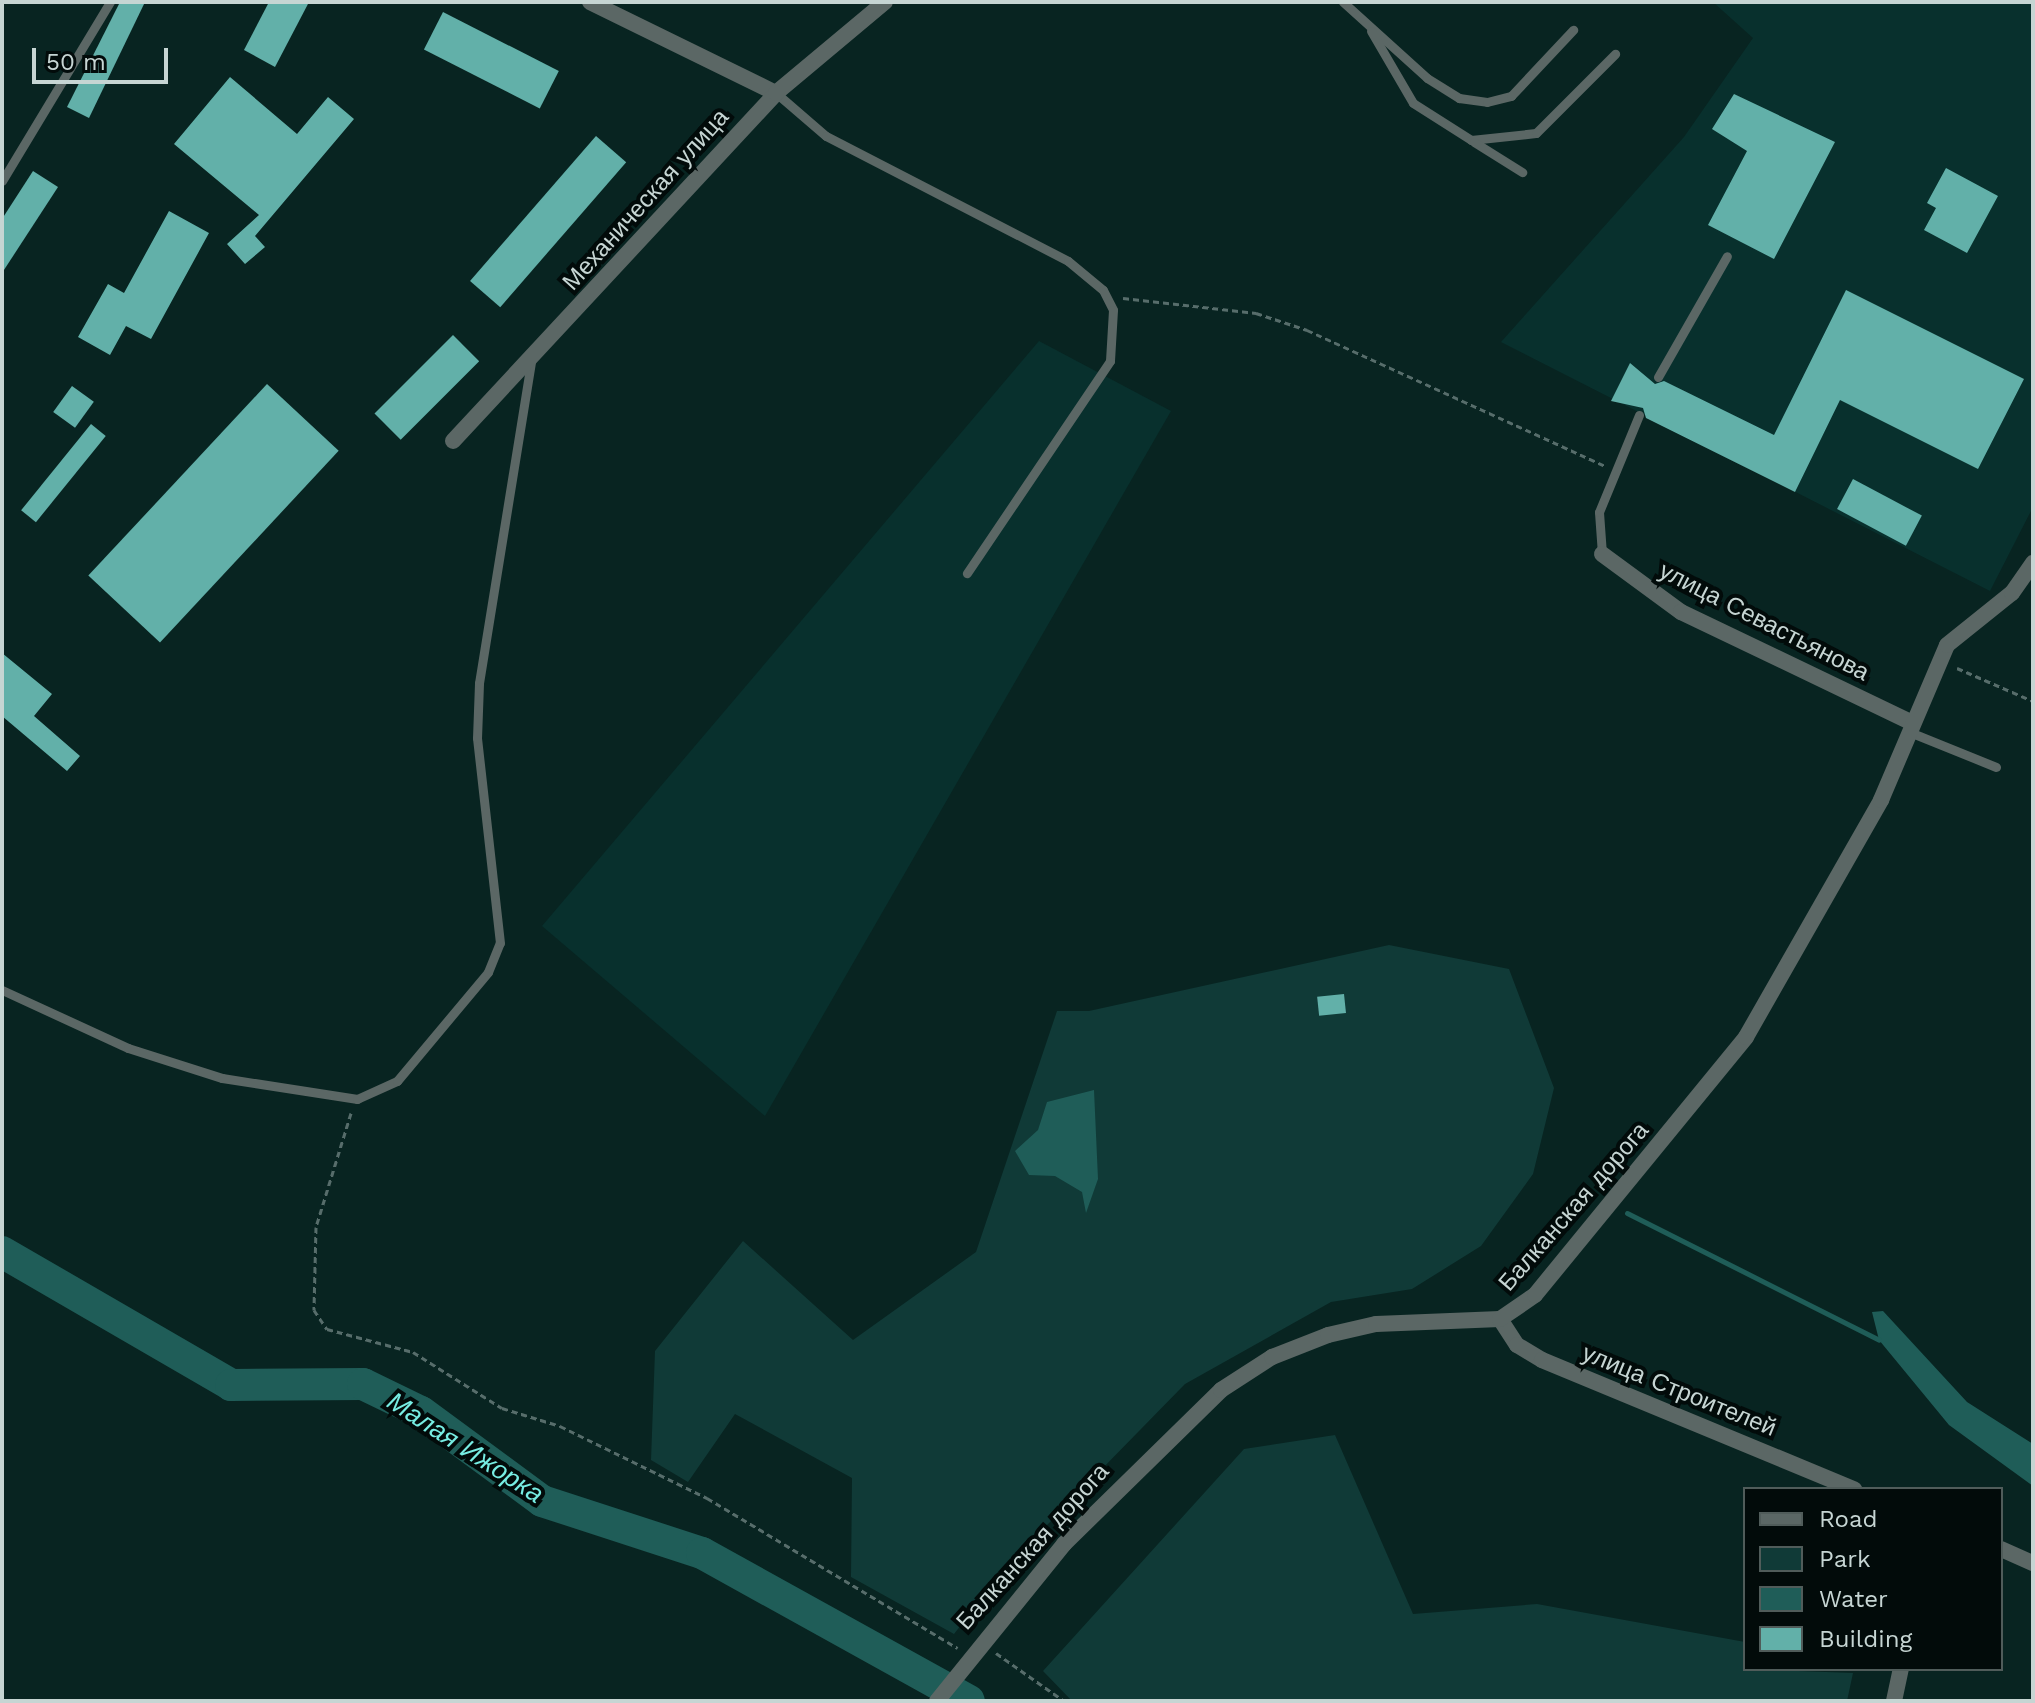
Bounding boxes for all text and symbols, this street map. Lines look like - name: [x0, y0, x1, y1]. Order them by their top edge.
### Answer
- scale bar: [36, 32, 172, 82]
- text: 50 m: [46, 48, 106, 76]
- street label: Механическая улица: [557, 103, 735, 297]
- street label: улица Севастьянова: [1654, 557, 1874, 687]
- street label: Балканская дорога: [1493, 1117, 1655, 1297]
- street label: улица Строителей: [1578, 1339, 1780, 1443]
- water label: Малая Ижорка: [381, 1386, 549, 1510]
- street label: Балканская дорога: [951, 1458, 1115, 1636]
- legend: [1743, 1487, 2003, 1671]
- text: Road: [1819, 1505, 1878, 1533]
- text: Park: [1819, 1545, 1871, 1573]
- text: Water: [1819, 1585, 1888, 1613]
- text: Building: [1819, 1625, 1912, 1653]

